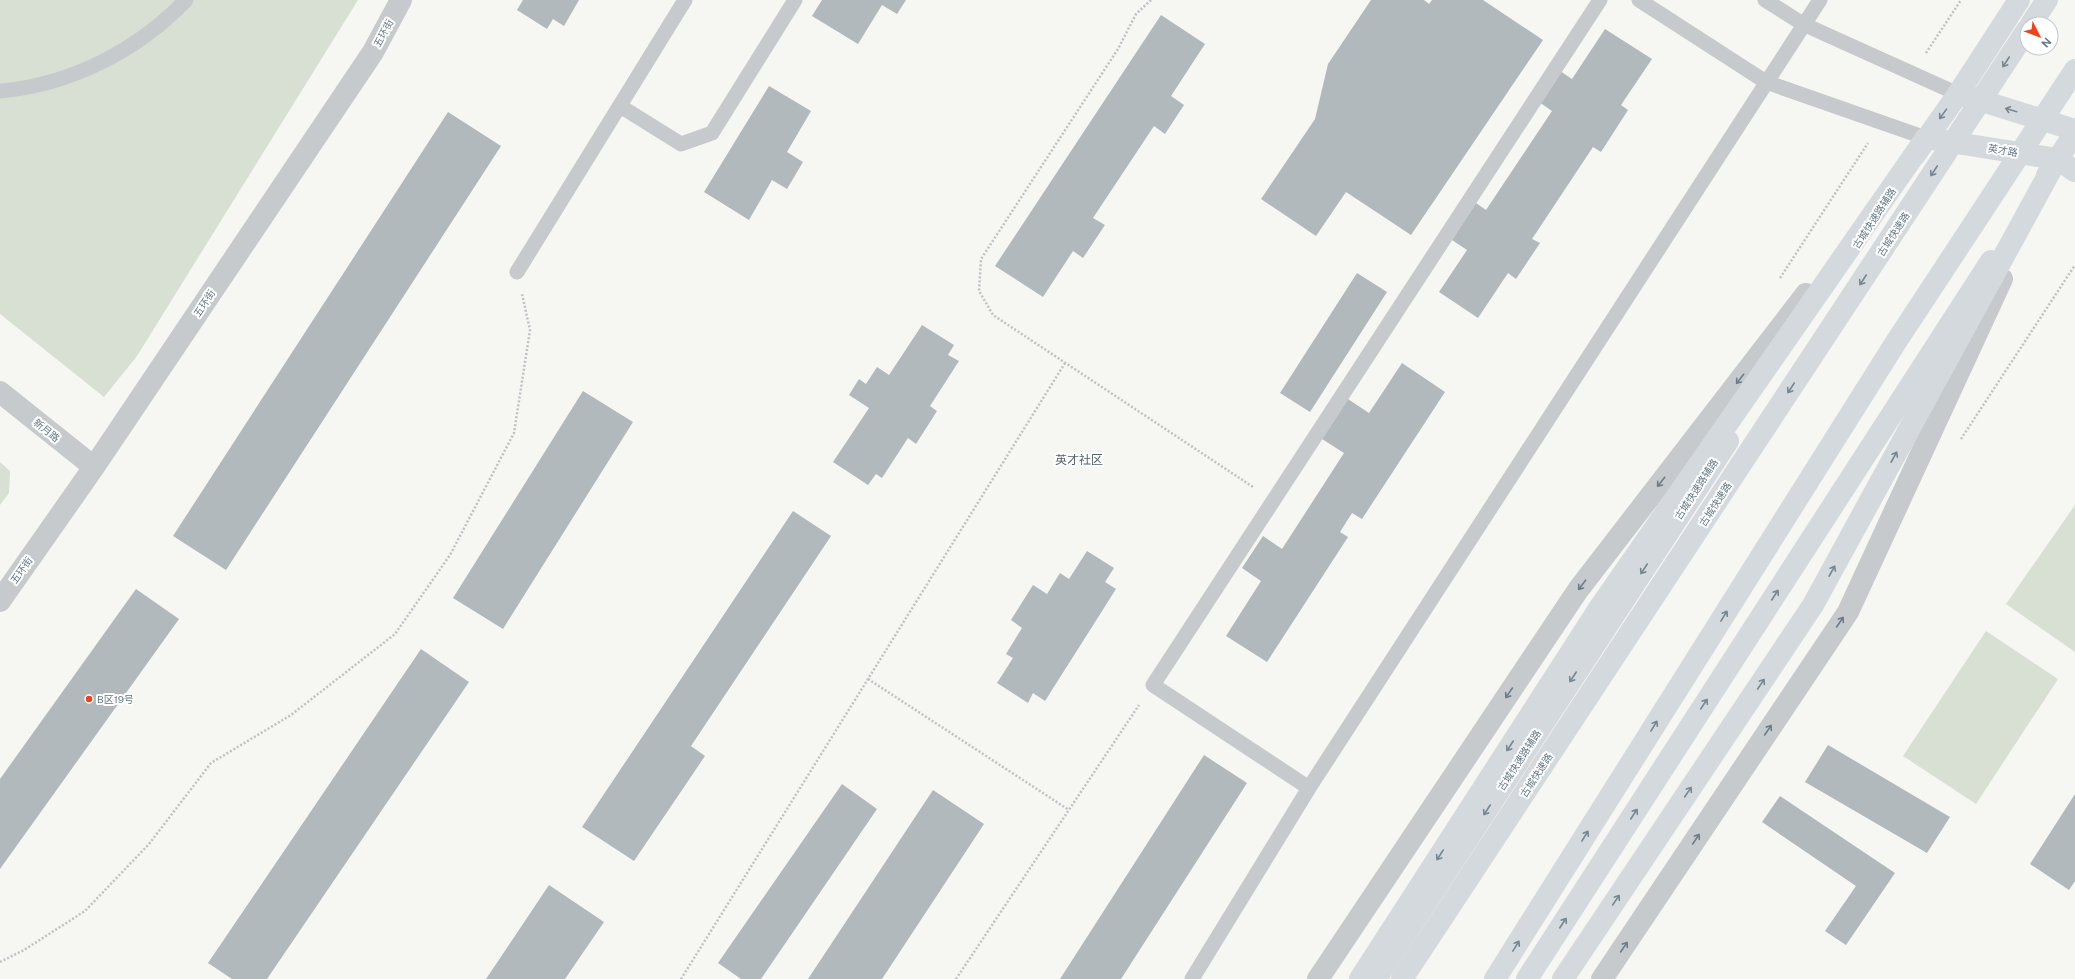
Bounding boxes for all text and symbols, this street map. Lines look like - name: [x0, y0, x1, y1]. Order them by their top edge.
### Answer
- north arrow: [2019, 16, 2059, 56]
- street label: 五环街: [371, 17, 395, 49]
- text: N: [2039, 35, 2054, 50]
- one-way arrow: [2001, 57, 2010, 68]
- one-way arrow: [2005, 106, 2018, 113]
- one-way arrow: [1939, 109, 1948, 120]
- street label: 英才路: [1987, 142, 2019, 158]
- one-way arrow: [1930, 165, 1938, 176]
- street label: 古城快速路辅路: [1850, 185, 1898, 251]
- street label: 古城快速路: [1874, 210, 1912, 258]
- one-way arrow: [1858, 274, 1867, 285]
- street label: 五环街: [191, 287, 217, 319]
- one-way arrow: [1736, 374, 1745, 385]
- one-way arrow: [1787, 382, 1795, 393]
- street label: 新月路: [32, 416, 62, 444]
- one-way arrow: [1891, 451, 1899, 463]
- district label: 英才社区: [1055, 453, 1103, 467]
- street label: 古城快速路辅路: [1672, 456, 1720, 522]
- one-way arrow: [1657, 477, 1665, 488]
- street label: 古城快速路: [1696, 480, 1734, 528]
- street label: 五环街: [7, 554, 35, 586]
- one-way arrow: [1640, 563, 1648, 574]
- one-way arrow: [1829, 565, 1837, 577]
- one-way arrow: [1578, 580, 1586, 591]
- one-way arrow: [1771, 590, 1779, 601]
- one-way arrow: [1720, 610, 1728, 622]
- one-way arrow: [1836, 617, 1845, 628]
- one-way arrow: [1569, 672, 1577, 683]
- one-way arrow: [1757, 679, 1765, 690]
- one-way arrow: [1505, 687, 1513, 698]
- place label: B区19号: [97, 693, 134, 705]
- marker: B区19号: [84, 694, 94, 704]
- one-way arrow: [1700, 699, 1709, 710]
- one-way arrow: [1651, 720, 1659, 732]
- one-way arrow: [1764, 725, 1772, 736]
- street label: 古城快速路辅路: [1495, 727, 1543, 793]
- one-way arrow: [1506, 740, 1514, 752]
- street label: 古城快速路: [1517, 751, 1555, 799]
- one-way arrow: [1685, 786, 1693, 798]
- one-way arrow: [1482, 804, 1491, 815]
- one-way arrow: [1630, 808, 1638, 819]
- one-way arrow: [1581, 831, 1589, 842]
- one-way arrow: [1692, 833, 1700, 844]
- one-way arrow: [1436, 849, 1444, 860]
- one-way arrow: [1612, 895, 1620, 906]
- one-way arrow: [1559, 918, 1567, 929]
- one-way arrow: [1512, 941, 1520, 952]
- one-way arrow: [1620, 941, 1628, 952]

